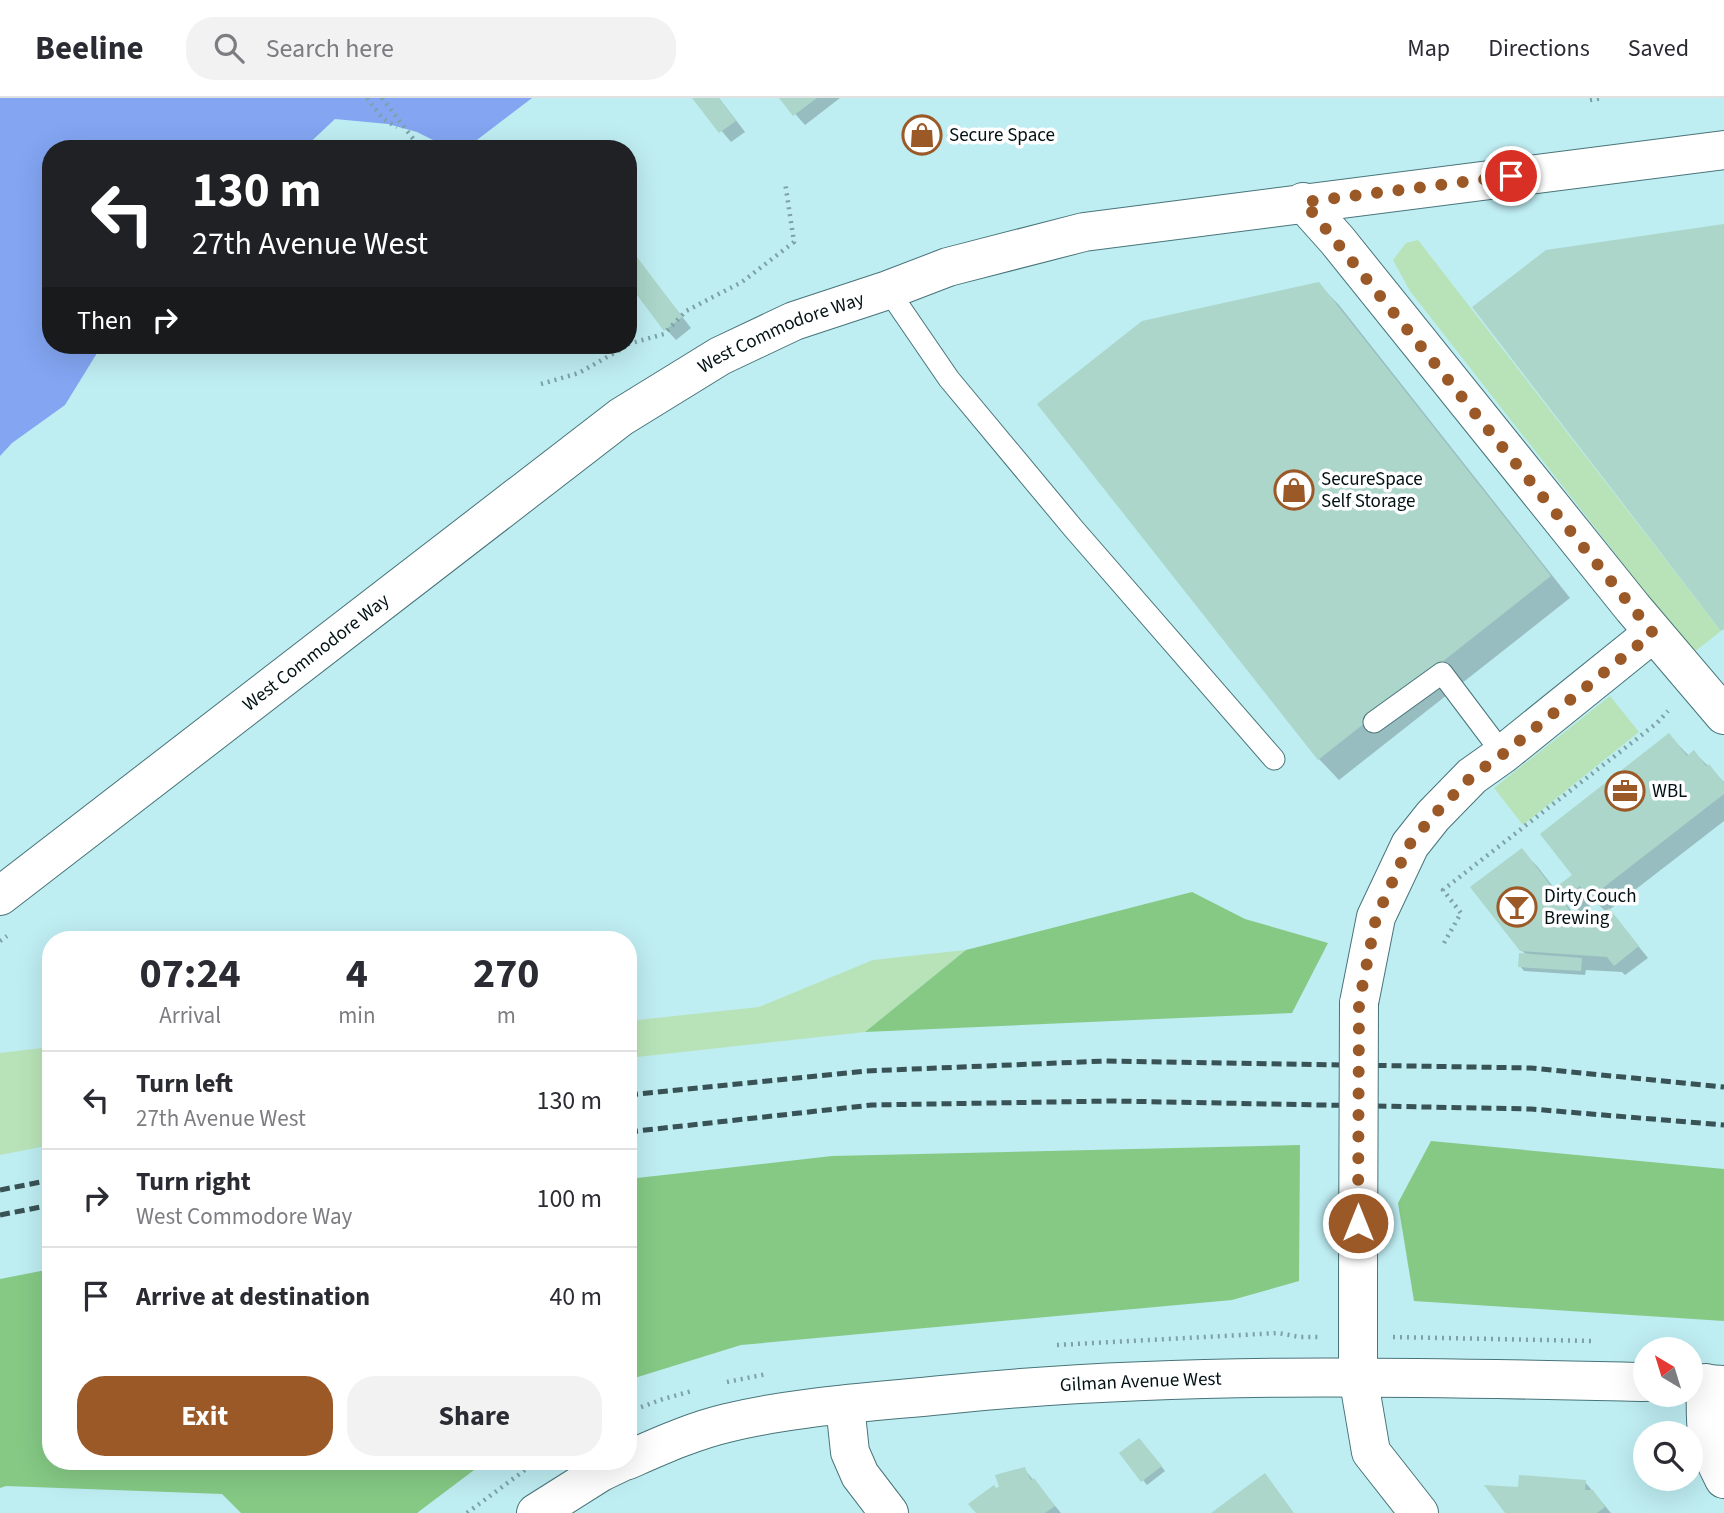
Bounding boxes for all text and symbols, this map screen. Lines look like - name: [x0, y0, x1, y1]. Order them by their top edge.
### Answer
- search box: [186, 17, 676, 80]
- text: Beeline: [35, 25, 144, 72]
- icon: search: [210, 29, 248, 67]
- text: Search here: [266, 30, 394, 67]
- text: Map: [1407, 31, 1450, 66]
- text: Directions: [1488, 31, 1590, 66]
- text: Saved: [1628, 31, 1689, 66]
- shop icon: Secure Space: [901, 114, 943, 156]
- place label: Secure Space: [949, 122, 1055, 149]
- pin: [1481, 146, 1541, 206]
- text: 130 m: [192, 156, 321, 226]
- icon: arrive: [1492, 157, 1530, 195]
- icon: left: [77, 168, 168, 259]
- text: 27th Avenue West: [192, 221, 428, 267]
- street label: West Commodore Way: [693, 285, 868, 380]
- icon: right: [146, 301, 184, 339]
- text: Then: [77, 302, 132, 339]
- place label: SecureSpace Self Storage: [1321, 466, 1423, 515]
- shop icon: SecureSpace Self Storage: [1273, 469, 1315, 511]
- street label: West Commodore Way: [237, 587, 395, 718]
- office icon: WBL: [1604, 770, 1646, 812]
- place label: WBL: [1652, 778, 1687, 805]
- place label: Dirty Couch Brewing: [1544, 883, 1637, 932]
- bar icon: Dirty Couch Brewing: [1496, 886, 1538, 928]
- text: 07:24: [139, 944, 241, 1004]
- text: 4: [346, 944, 368, 1004]
- text: 270: [473, 944, 540, 1004]
- text: Arrival: [159, 999, 221, 1032]
- text: min: [338, 999, 376, 1032]
- text: m: [497, 999, 516, 1032]
- text: Turn left: [136, 1065, 233, 1102]
- icon: left: [77, 1081, 115, 1119]
- text: 130 m: [536, 1082, 602, 1119]
- text: 27th Avenue West: [136, 1102, 306, 1135]
- text: Turn right: [136, 1163, 251, 1200]
- icon: right: [77, 1179, 115, 1217]
- text: 100 m: [536, 1180, 602, 1217]
- position arrow: [1321, 1186, 1395, 1260]
- text: West Commodore Way: [136, 1200, 352, 1233]
- icon: arrive: [77, 1277, 115, 1315]
- text: Arrive at destination: [136, 1278, 370, 1315]
- text: 40 m: [549, 1278, 602, 1315]
- north arrow: [1633, 1337, 1703, 1407]
- map controls: [1633, 1337, 1703, 1491]
- street label: Gilman Avenue West: [1059, 1365, 1222, 1399]
- button: Exit: [77, 1376, 333, 1456]
- button: Share: [347, 1376, 602, 1456]
- button: search: [1633, 1421, 1703, 1491]

